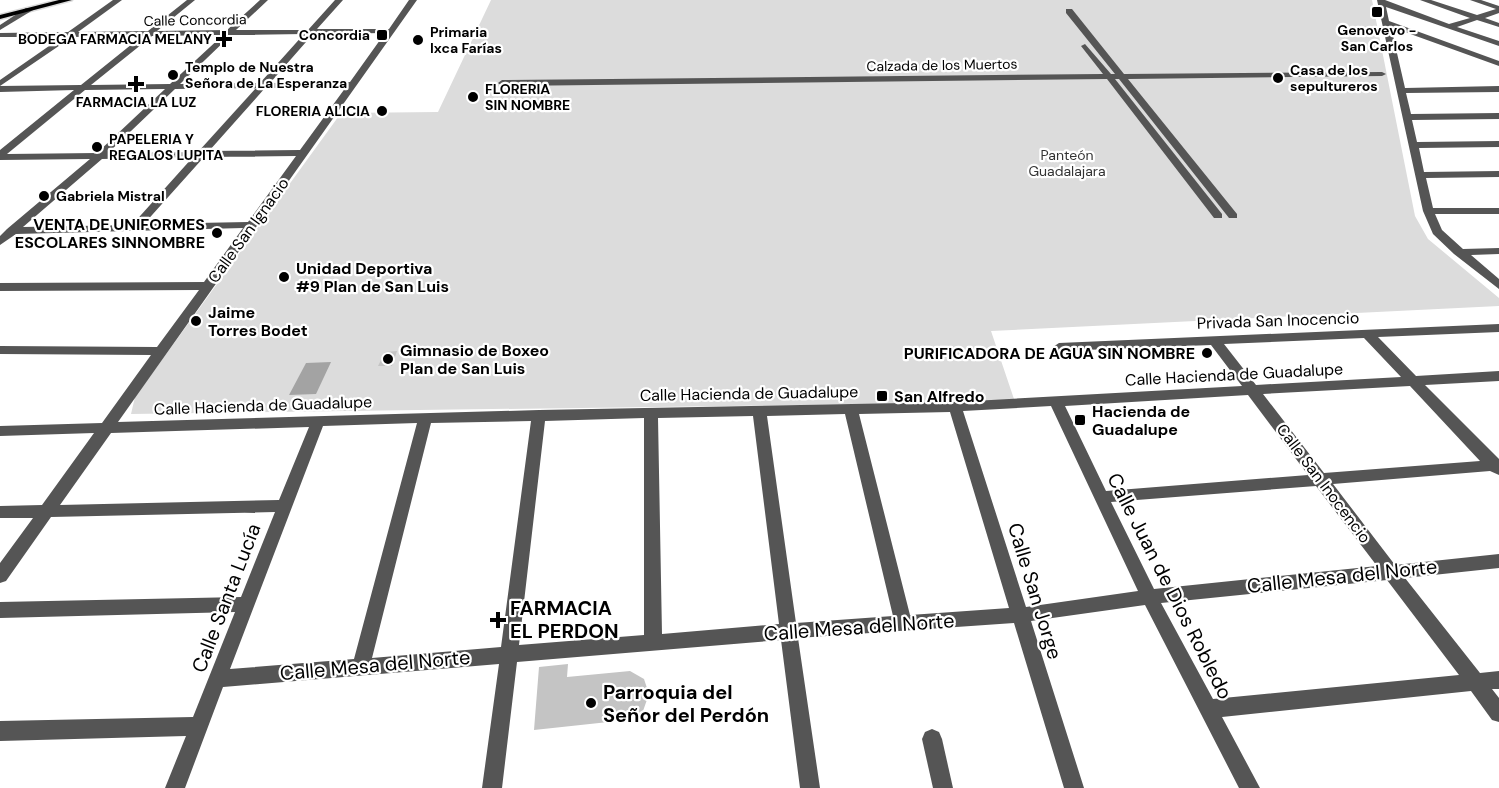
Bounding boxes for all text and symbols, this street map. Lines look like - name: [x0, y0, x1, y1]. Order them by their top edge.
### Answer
- marker: Genovevo - San Carlos: [1370, 5, 1384, 19]
- street label: Calle Concordia: [143, 10, 247, 30]
- place label: Genovevo - San Carlos: [1337, 21, 1417, 55]
- place label: Primaria Ixca Farías: [430, 23, 502, 57]
- place label: Concordia: [299, 26, 370, 44]
- marker: Concordia: [375, 28, 389, 42]
- place label: BODEGA FARMACIA MELANY: [18, 30, 212, 48]
- marker: BODEGA FARMACIA MELANY: [217, 32, 231, 46]
- marker: Primaria Ixca Farías: [411, 33, 425, 47]
- street label: Calzada de los Muertos: [866, 55, 1018, 75]
- place label: Templo de Nuestra Señora de La Esperanza: [185, 58, 347, 92]
- place label: Casa de los sepultureros: [1290, 61, 1378, 95]
- marker: Templo de Nuestra Señora de La Esperanza: [166, 68, 180, 82]
- marker: Casa de los sepultureros: [1271, 71, 1285, 85]
- marker: FARMACIA LA LUZ: [129, 77, 143, 91]
- place label: FLORERIA SIN NOMBRE: [485, 80, 570, 114]
- marker: FLORERIA SIN NOMBRE: [466, 90, 480, 104]
- place label: FARMACIA LA LUZ: [76, 93, 196, 111]
- place label: FLORERIA ALICIA: [256, 102, 370, 120]
- marker: FLORERIA ALICIA: [375, 104, 389, 118]
- place label: PAPELERIA Y REGALOS LUPITA: [109, 130, 223, 164]
- marker: PAPELERIA Y REGALOS LUPITA: [90, 140, 104, 154]
- park label: Panteón Guadalajara: [1028, 146, 1106, 180]
- street label: Calle San Ignacio: [203, 174, 294, 287]
- place label: Gabriela Mistral: [56, 187, 165, 205]
- marker: Gabriela Mistral: [37, 189, 51, 203]
- place label: VENTA DE UNIFORMES ESCOLARES SINNOMBRE: [15, 214, 205, 253]
- marker: VENTA DE UNIFORMES ESCOLARES SINNOMBRE: [210, 226, 224, 240]
- place label: Unidad Deportiva #9 Plan de San Luis: [296, 258, 449, 297]
- marker: Unidad Deportiva #9 Plan de San Luis: [277, 270, 291, 284]
- place label: Jaime Torres Bodet: [208, 302, 308, 341]
- street label: Privada San Inocencio: [1196, 307, 1360, 334]
- marker: Jaime Torres Bodet: [189, 314, 203, 328]
- place label: Gimnasio de Boxeo Plan de San Luis: [400, 340, 549, 379]
- place label: PURIFICADORA DE AGUA SIN NOMBRE: [904, 343, 1195, 364]
- marker: PURIFICADORA DE AGUA SIN NOMBRE: [1200, 346, 1214, 360]
- marker: Gimnasio de Boxeo Plan de San Luis: [381, 352, 395, 366]
- street label: Calle Hacienda de Guadalupe: [1124, 358, 1344, 391]
- street label: Calle Hacienda de Guadalupe: [640, 381, 858, 406]
- place label: San Alfredo: [894, 386, 985, 407]
- marker: San Alfredo: [875, 389, 889, 403]
- street label: Calle Hacienda de Guadalupe: [153, 391, 373, 420]
- place label: Hacienda de Guadalupe: [1092, 401, 1190, 440]
- marker: Hacienda de Guadalupe: [1073, 413, 1087, 427]
- street label: Calle San Inocencio: [1272, 419, 1375, 547]
- street label: Calle Juan de Dios Robledo: [1101, 468, 1239, 704]
- street label: Calle Santa Lucía: [186, 520, 266, 676]
- street label: Calle San Jorge: [1002, 520, 1068, 662]
- street label: Calle Mesa del Norte: [1246, 553, 1438, 599]
- place label: FARMACIA EL PERDON: [510, 595, 618, 644]
- street label: Calle Mesa del Norte: [763, 607, 955, 647]
- marker: FARMACIA EL PERDON: [491, 613, 505, 627]
- street label: Calle Mesa del Norte: [279, 644, 471, 686]
- place label: Parroquia del Señor del Perdón: [603, 679, 769, 728]
- marker: Parroquia del Señor del Perdón: [584, 696, 598, 710]

